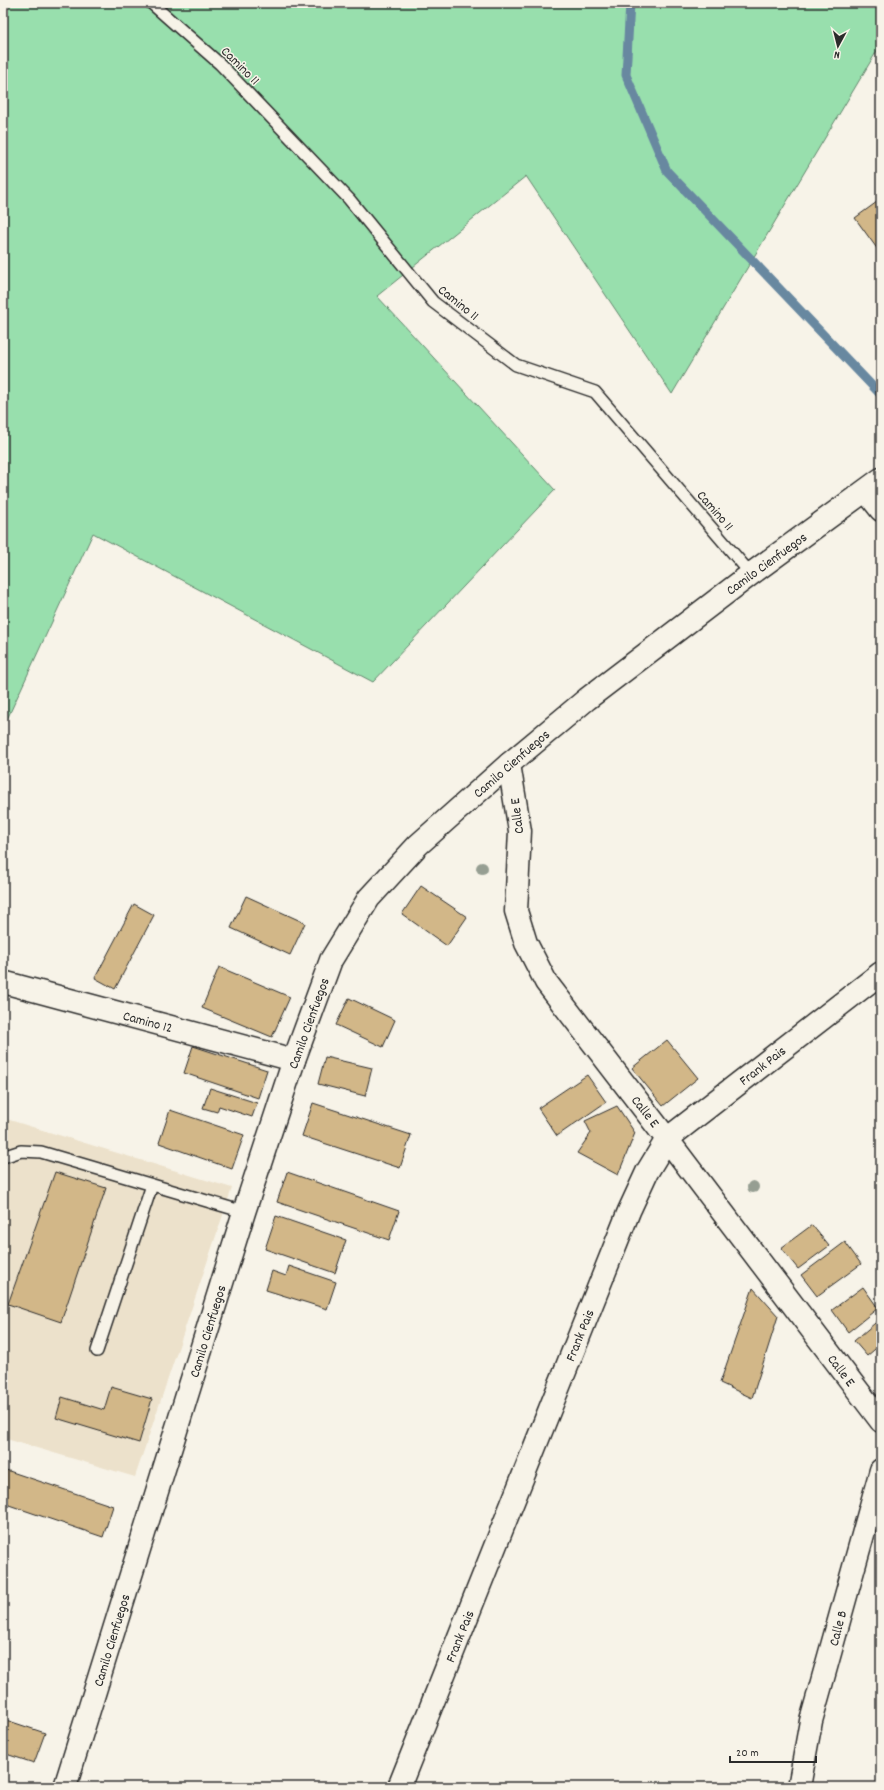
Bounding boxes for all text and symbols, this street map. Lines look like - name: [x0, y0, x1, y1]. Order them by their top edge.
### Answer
- north arrow: [818, 26, 858, 66]
- street label: Camino 11: [216, 42, 264, 90]
- text: N: [833, 46, 841, 62]
- street label: Camino 11: [433, 281, 483, 326]
- street label: Camino 11: [691, 487, 738, 536]
- street label: Camilo Cienfuegos: [722, 528, 812, 601]
- street label: Camilo Cienfuegos: [470, 725, 555, 804]
- street label: Calle E: [506, 796, 530, 835]
- street label: Camilo Cienfuegos: [284, 975, 336, 1072]
- street label: Camino 12: [120, 1007, 175, 1039]
- street label: Frank Pais: [735, 1042, 791, 1091]
- street label: Calle E: [626, 1092, 664, 1133]
- street label: Camilo Cienfuegos: [185, 1283, 233, 1380]
- street label: Frank Pais: [561, 1307, 600, 1365]
- street label: Calle E: [822, 1351, 860, 1392]
- street label: Camilo Cienfuegos: [89, 1592, 137, 1689]
- street label: Frank Pais: [441, 1608, 480, 1666]
- street label: Calle B: [825, 1608, 853, 1649]
- scale bar: [730, 1738, 816, 1764]
- text: 20 m: [736, 1745, 759, 1762]

